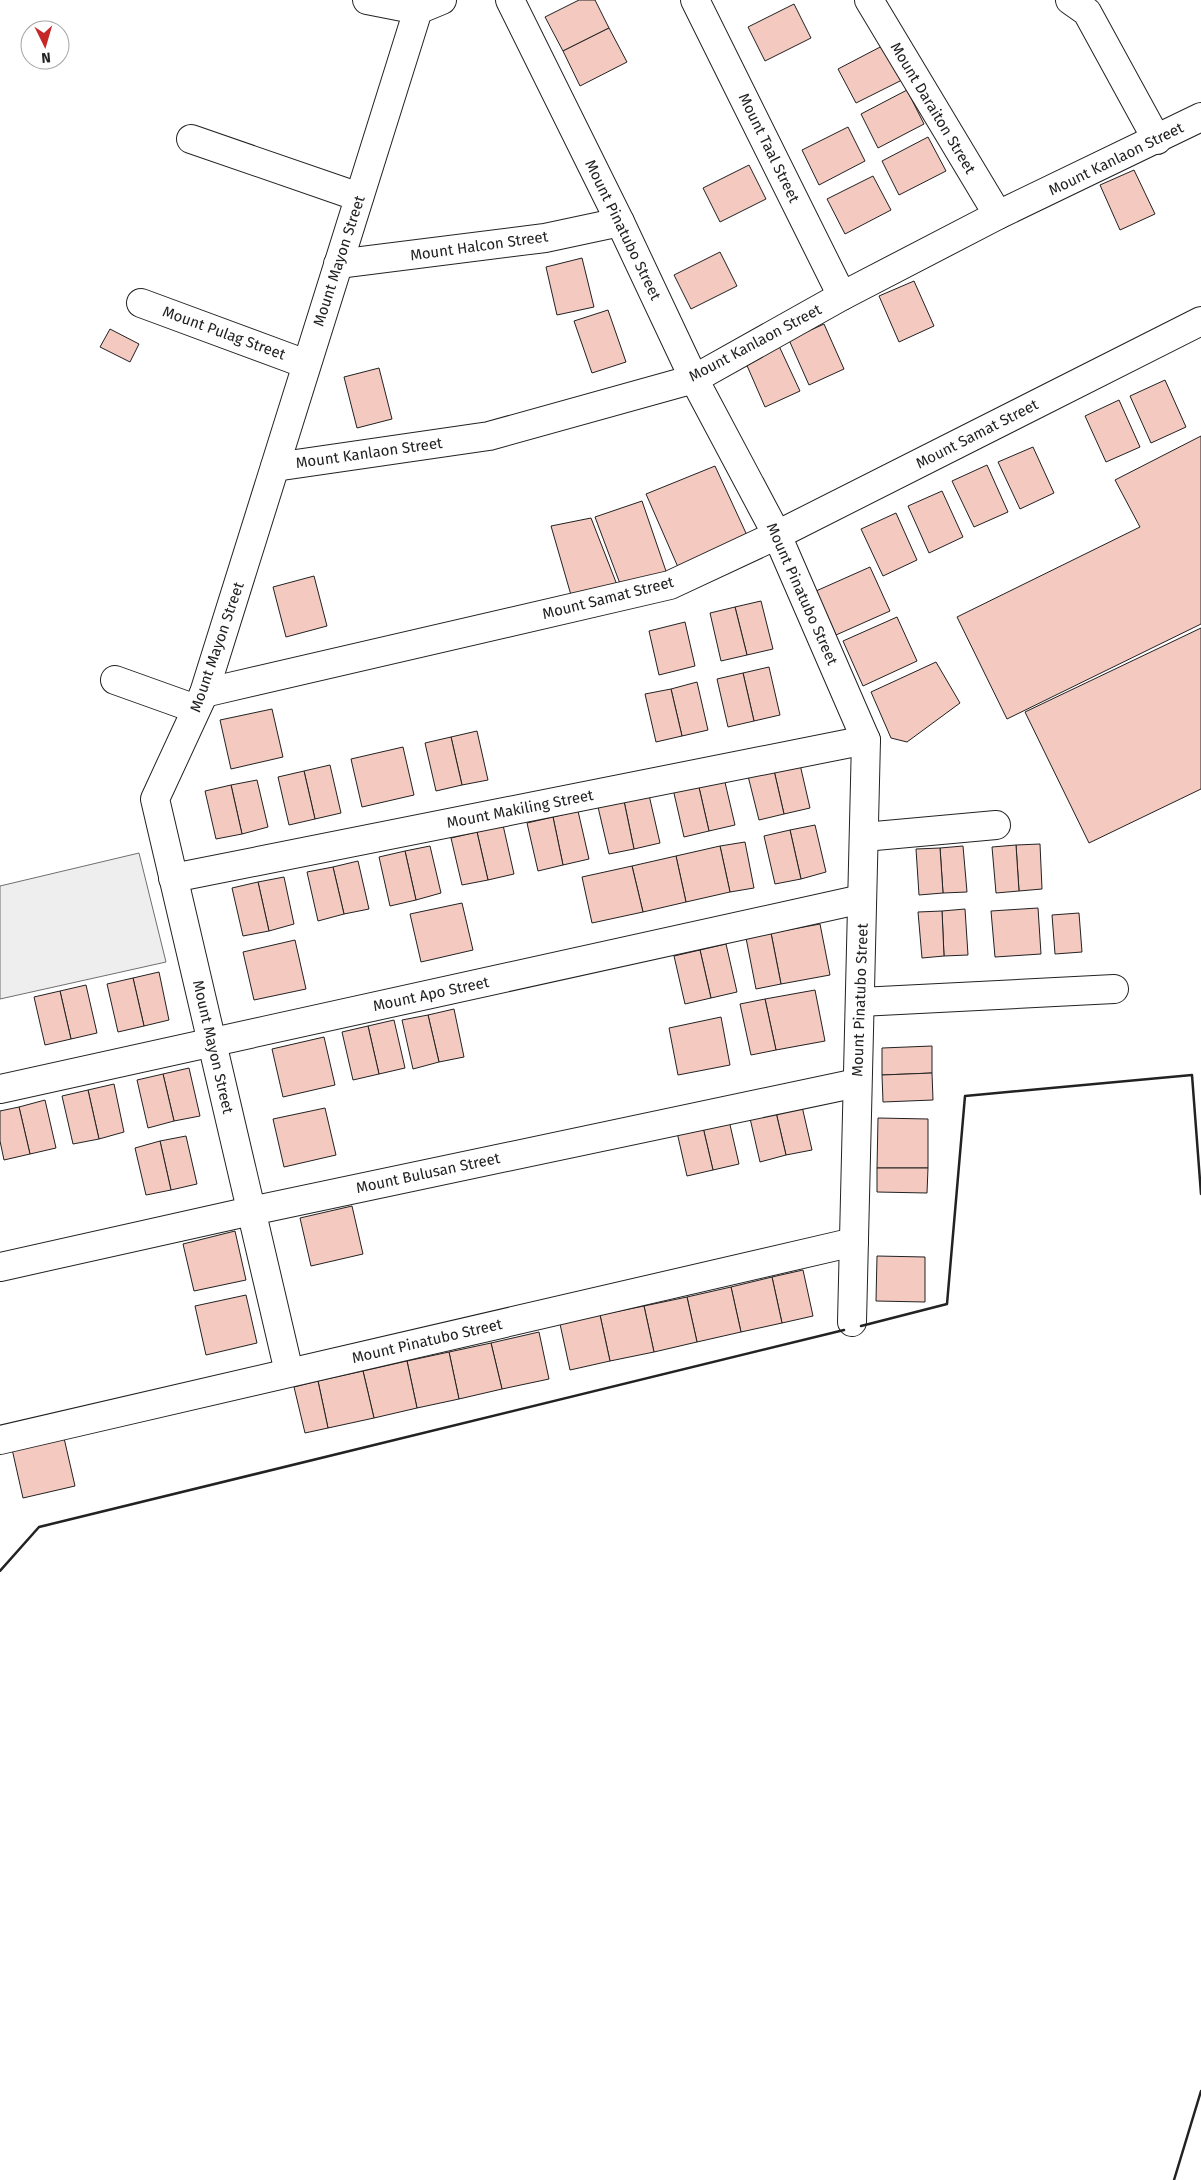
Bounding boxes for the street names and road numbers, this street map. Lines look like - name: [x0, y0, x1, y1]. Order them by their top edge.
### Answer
- street label: Mount Daraiton Street: [887, 39, 980, 177]
- street label: Mount Taal Street: [735, 90, 804, 206]
- street label: Mount Kanlaon Street: [1046, 118, 1187, 199]
- street label: Mount Pinatubo Street: [581, 157, 665, 304]
- street label: Mount Mayon Street: [309, 193, 369, 329]
- street label: Mount Halcon Street: [409, 227, 550, 265]
- street label: Mount Kanlaon Street: [686, 300, 825, 386]
- street label: Mount Pulag Street: [160, 302, 288, 364]
- street label: Mount Samat Street: [913, 395, 1042, 473]
- street label: Mount Kanlaon Street: [295, 434, 444, 472]
- street label: Mount Pinatubo Street: [763, 520, 842, 668]
- street label: Mount Samat Street: [540, 573, 676, 623]
- street label: Mount Mayon Street: [186, 579, 248, 714]
- street label: Mount Makiling Street: [445, 786, 595, 832]
- street label: Mount Pinatubo Street: [848, 922, 872, 1077]
- street label: Mount Apo Street: [371, 973, 491, 1015]
- street label: Mount Mayon Street: [189, 978, 237, 1116]
- street label: Mount Bulusan Street: [354, 1149, 502, 1197]
- street label: Mount Pinatubo Street: [350, 1315, 504, 1367]

